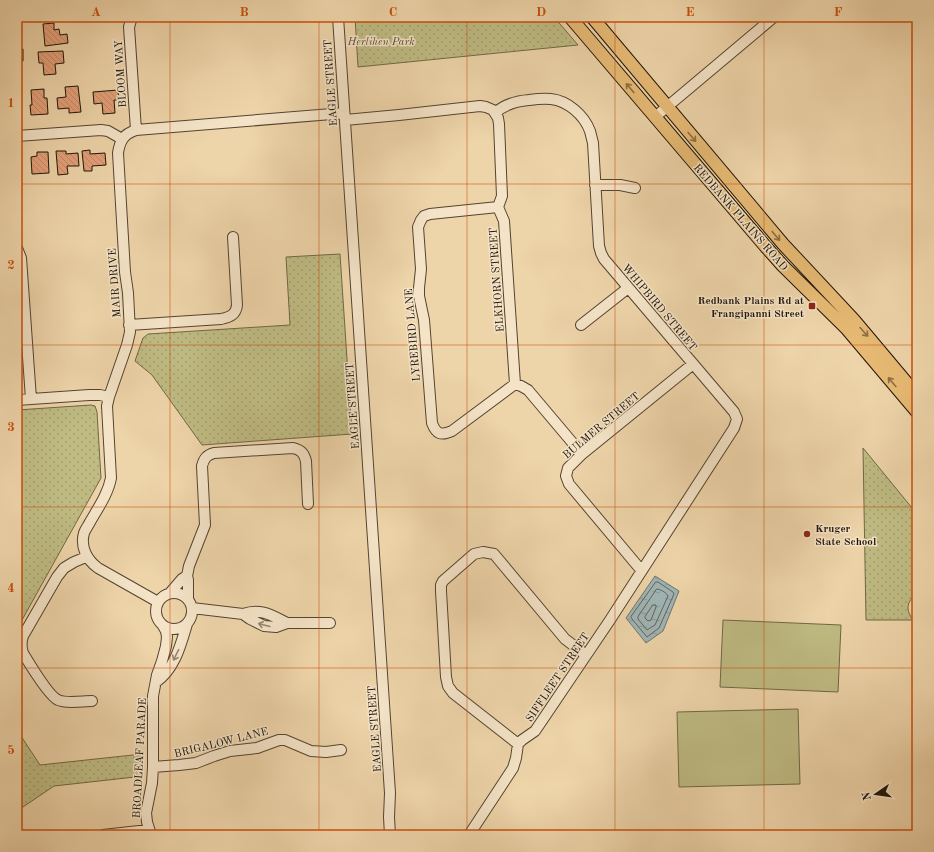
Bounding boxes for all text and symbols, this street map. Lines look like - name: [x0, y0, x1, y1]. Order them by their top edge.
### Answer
- text: A: [91, 6, 101, 19]
- text: B: [239, 6, 249, 19]
- text: C: [389, 6, 397, 19]
- text: D: [536, 6, 546, 19]
- text: E: [686, 6, 695, 19]
- text: F: [834, 6, 843, 19]
- park label: Herlihen Park: [346, 37, 415, 48]
- street label: EAGLE STREET: [323, 39, 340, 127]
- street label: BLOOM WAY: [114, 40, 129, 108]
- one-way arrow: [625, 82, 634, 93]
- text: 1: [7, 97, 15, 110]
- one-way arrow: [688, 132, 697, 143]
- street label: REDBANK PLAINS ROAD: [691, 163, 789, 274]
- street label: ELKHORN STREET: [488, 227, 507, 332]
- one-way arrow: [772, 231, 781, 242]
- street label: MAIR DRIVE: [108, 248, 123, 318]
- text: 2: [7, 259, 15, 272]
- street label: WHIPBIRD STREET: [620, 263, 698, 353]
- street label: LYREBIRD LANE: [404, 288, 423, 382]
- place label: Redbank Plains Rd at Frangipanni Street: [698, 296, 804, 320]
- marker: Redbank Plains Rd at Frangipanni Street: [807, 301, 817, 311]
- one-way arrow: [860, 327, 869, 337]
- street label: EAGLE STREET: [345, 362, 362, 450]
- one-way arrow: [888, 377, 897, 388]
- street label: BULMER STREET: [561, 391, 643, 461]
- text: 3: [7, 421, 15, 434]
- place label: Kruger State School: [815, 524, 877, 548]
- marker: Kruger State School: [802, 529, 812, 539]
- text: 4: [7, 582, 15, 595]
- one-way arrow: [258, 620, 271, 628]
- street label: SIFFLEET STREET: [524, 631, 592, 724]
- one-way arrow: [172, 649, 179, 661]
- street label: EAGLE STREET: [367, 685, 384, 773]
- street label: BROADLEAF PARADE: [132, 697, 149, 819]
- street label: BRIGALOW LANE: [173, 726, 270, 760]
- text: 5: [7, 744, 15, 757]
- north arrow: [856, 774, 896, 814]
- text: N: [861, 790, 874, 801]

